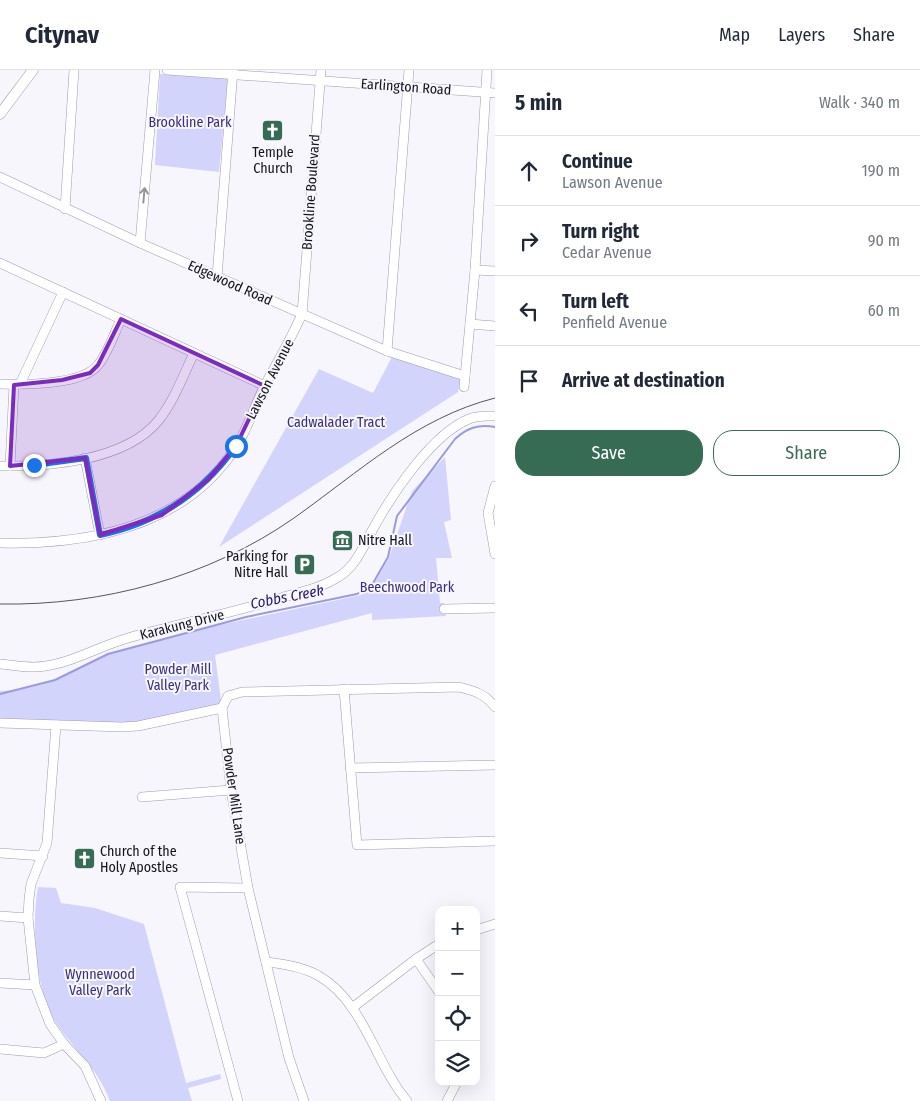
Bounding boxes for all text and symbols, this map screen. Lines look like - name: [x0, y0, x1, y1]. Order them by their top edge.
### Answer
- text: Citynav: [25, 21, 99, 49]
- text: Map: [719, 24, 750, 46]
- text: Layers: [778, 24, 825, 46]
- text: Share: [853, 24, 895, 46]
- street label: Earlington Road: [360, 75, 452, 99]
- text: 5 min: [515, 90, 562, 116]
- text: Walk · 340 m: [819, 93, 900, 112]
- park label: Brookline Park: [148, 114, 232, 131]
- church icon: Temple Church: [261, 118, 285, 142]
- street label: Brookline Boulevard: [298, 134, 324, 250]
- place label: Temple Church: [252, 144, 294, 177]
- text: Continue: [562, 150, 633, 173]
- icon: ahead: [515, 157, 543, 185]
- text: 190 m: [862, 161, 900, 180]
- text: Lawson Avenue: [562, 173, 663, 192]
- one-way arrow: [140, 187, 149, 203]
- text: Turn right: [562, 220, 639, 243]
- icon: right: [515, 227, 543, 255]
- text: 90 m: [868, 231, 900, 250]
- text: Cedar Avenue: [562, 243, 652, 262]
- street label: Edgewood Road: [185, 257, 275, 309]
- text: Turn left: [562, 290, 629, 313]
- icon: left: [515, 297, 543, 325]
- text: 60 m: [868, 301, 900, 320]
- text: Penfield Avenue: [562, 313, 667, 332]
- street label: Lawson Avenue: [242, 336, 298, 422]
- icon: arrive: [515, 367, 543, 395]
- text: Arrive at destination: [562, 369, 725, 392]
- park label: Cadwalader Tract: [287, 414, 385, 431]
- button: Save: [515, 430, 703, 476]
- button: Share: [713, 430, 900, 476]
- route start: [225, 435, 248, 458]
- route end: [23, 454, 46, 477]
- museum icon: Nitre Hall: [330, 528, 354, 552]
- place label: Nitre Hall: [358, 532, 412, 549]
- place label: Parking for Nitre Hall: [226, 548, 288, 581]
- parking icon: Parking for Nitre Hall: [292, 552, 316, 576]
- park label: Beechwood Park: [360, 579, 455, 596]
- water label: Cobbs Creek: [249, 581, 326, 613]
- street label: Karakung Drive: [138, 606, 226, 644]
- park label: Powder Mill Valley Park: [145, 661, 212, 694]
- street label: Powder Mill Lane: [219, 747, 249, 846]
- place label: Church of the Holy Apostles: [100, 843, 178, 876]
- church icon: Church of the Holy Apostles: [72, 847, 96, 871]
- map controls: [435, 906, 480, 1086]
- button: +: [435, 906, 480, 951]
- button: −: [435, 951, 480, 996]
- park label: Wynnewood Valley Park: [65, 966, 135, 999]
- button: locate: [435, 996, 480, 1041]
- button: layers: [435, 1041, 480, 1086]

